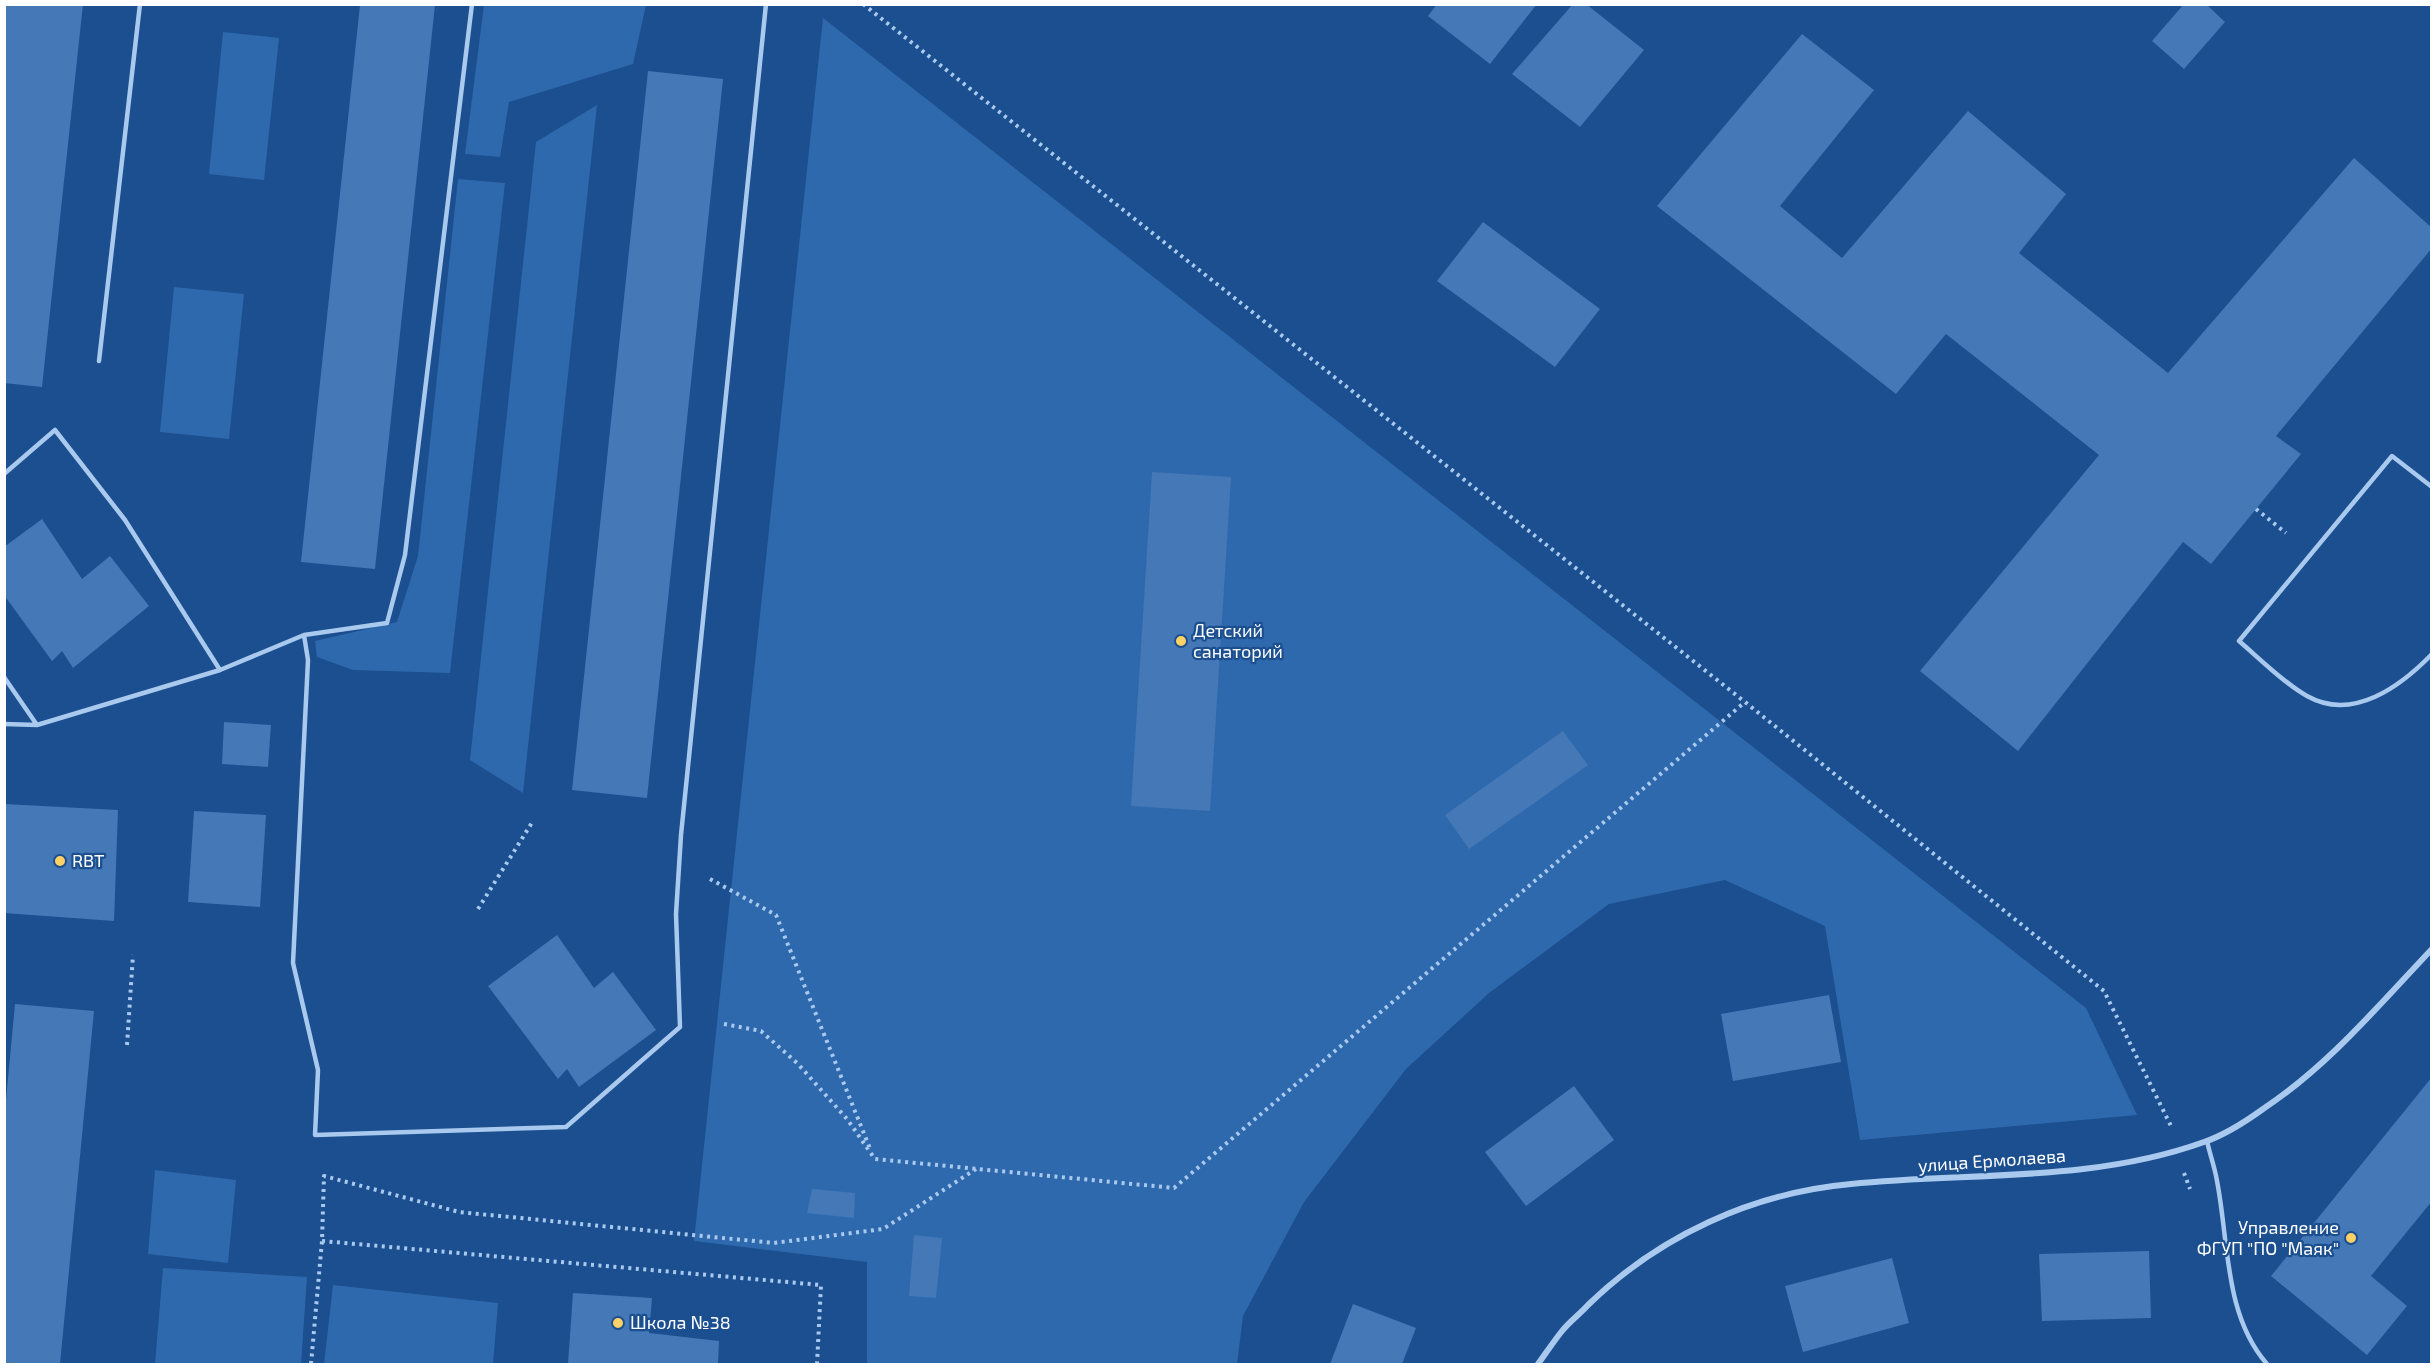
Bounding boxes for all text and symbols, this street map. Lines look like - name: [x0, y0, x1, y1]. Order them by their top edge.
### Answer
- place label: Детский санаторий: [1193, 619, 1283, 662]
- marker: Детский санаторий: [1174, 634, 1188, 648]
- place label: RBT: [72, 849, 105, 871]
- marker: RBT: [53, 854, 67, 868]
- street label: улица Ермолаева: [1917, 1144, 2067, 1176]
- place label: Управление ФГУП "ПО "Маяк": [2197, 1216, 2339, 1259]
- marker: Управление ФГУП "ПО "Маяк": [2344, 1231, 2358, 1245]
- place label: Школа №38: [630, 1311, 731, 1333]
- marker: Школа №38: [611, 1316, 625, 1330]

